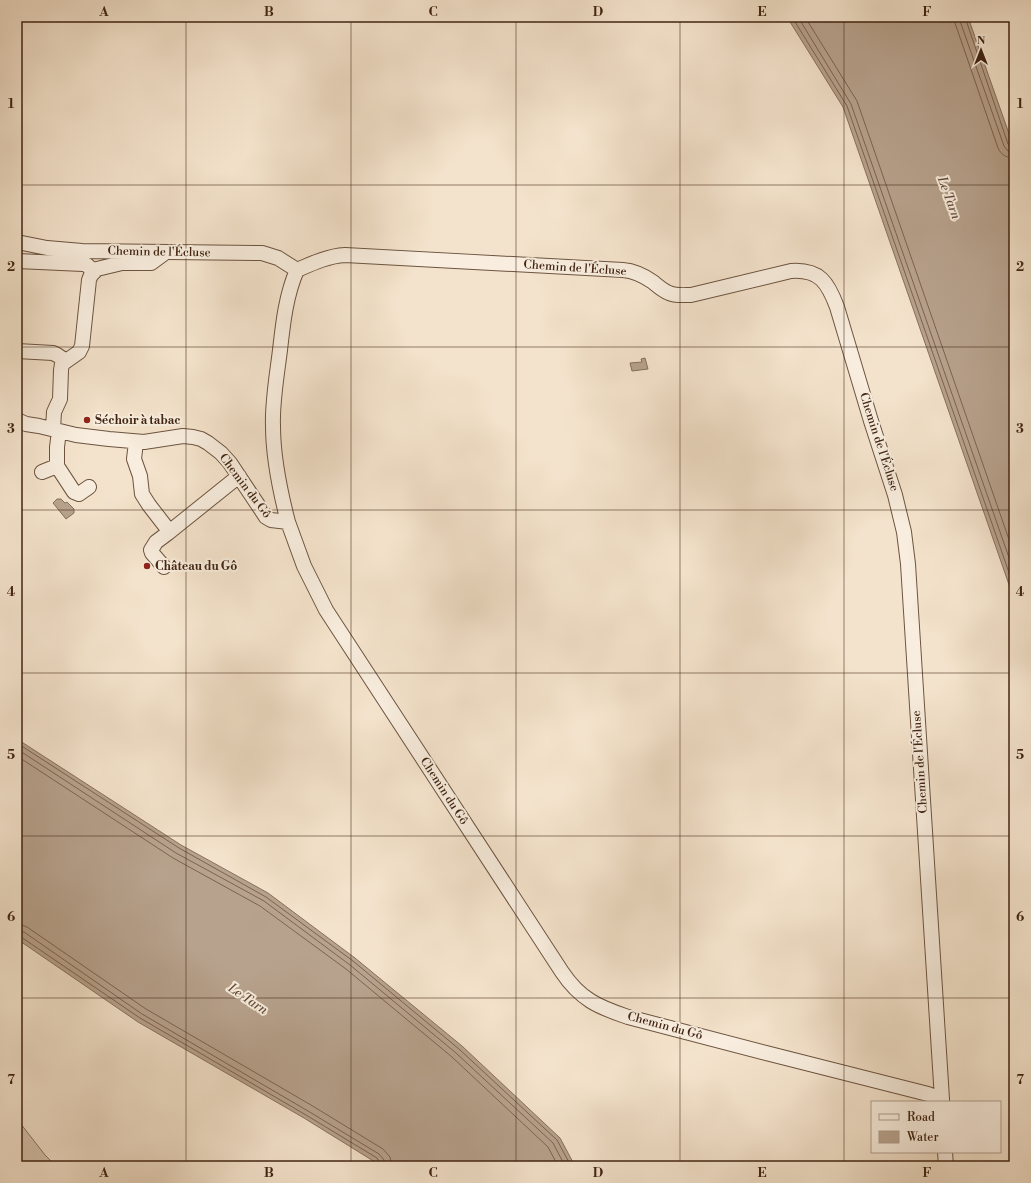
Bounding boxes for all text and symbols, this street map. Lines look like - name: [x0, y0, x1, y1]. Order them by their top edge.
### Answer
- text: A: [98, 4, 109, 20]
- text: B: [264, 4, 274, 20]
- text: C: [428, 4, 438, 20]
- text: D: [593, 4, 603, 20]
- text: E: [757, 4, 767, 20]
- text: F: [922, 4, 932, 20]
- north arrow: [961, 30, 1001, 70]
- text: N: [977, 34, 986, 48]
- text: 1: [8, 96, 15, 112]
- text: 1: [1017, 96, 1024, 112]
- water label: Le Tarn: [934, 174, 964, 222]
- street label: Chemin de l'Écluse: [107, 242, 211, 260]
- street label: Chemin de l'Écluse: [523, 255, 627, 279]
- text: 2: [7, 259, 15, 275]
- text: 2: [1016, 259, 1024, 275]
- street label: Chemin de l'Écluse: [856, 390, 904, 493]
- place label: Séchoir à tabac: [95, 413, 181, 428]
- marker: Séchoir à tabac: [82, 415, 92, 425]
- text: 3: [7, 421, 15, 437]
- text: 3: [1016, 421, 1024, 437]
- street label: Chemin du Gô: [216, 451, 274, 522]
- place label: Château du Gô: [155, 559, 237, 574]
- marker: Château du Gô: [142, 561, 152, 571]
- text: 4: [7, 584, 16, 600]
- text: 4: [1016, 584, 1025, 600]
- street label: Chemin de l'Écluse: [907, 710, 931, 814]
- text: 5: [7, 747, 15, 763]
- text: 5: [1016, 747, 1024, 763]
- street label: Chemin du Gô: [417, 755, 471, 828]
- text: 6: [7, 909, 15, 925]
- text: 6: [1016, 909, 1024, 925]
- water label: Le Tarn: [224, 979, 271, 1018]
- street label: Chemin du Gô: [626, 1009, 705, 1043]
- text: 7: [7, 1072, 15, 1088]
- text: 7: [1016, 1072, 1024, 1088]
- legend: [871, 1101, 1001, 1153]
- text: Road: [907, 1110, 935, 1125]
- text: Water: [906, 1130, 939, 1145]
- text: A: [98, 1165, 109, 1181]
- text: B: [264, 1165, 274, 1181]
- text: C: [428, 1165, 438, 1181]
- text: D: [593, 1165, 603, 1181]
- text: E: [757, 1165, 767, 1181]
- text: F: [922, 1165, 932, 1181]

